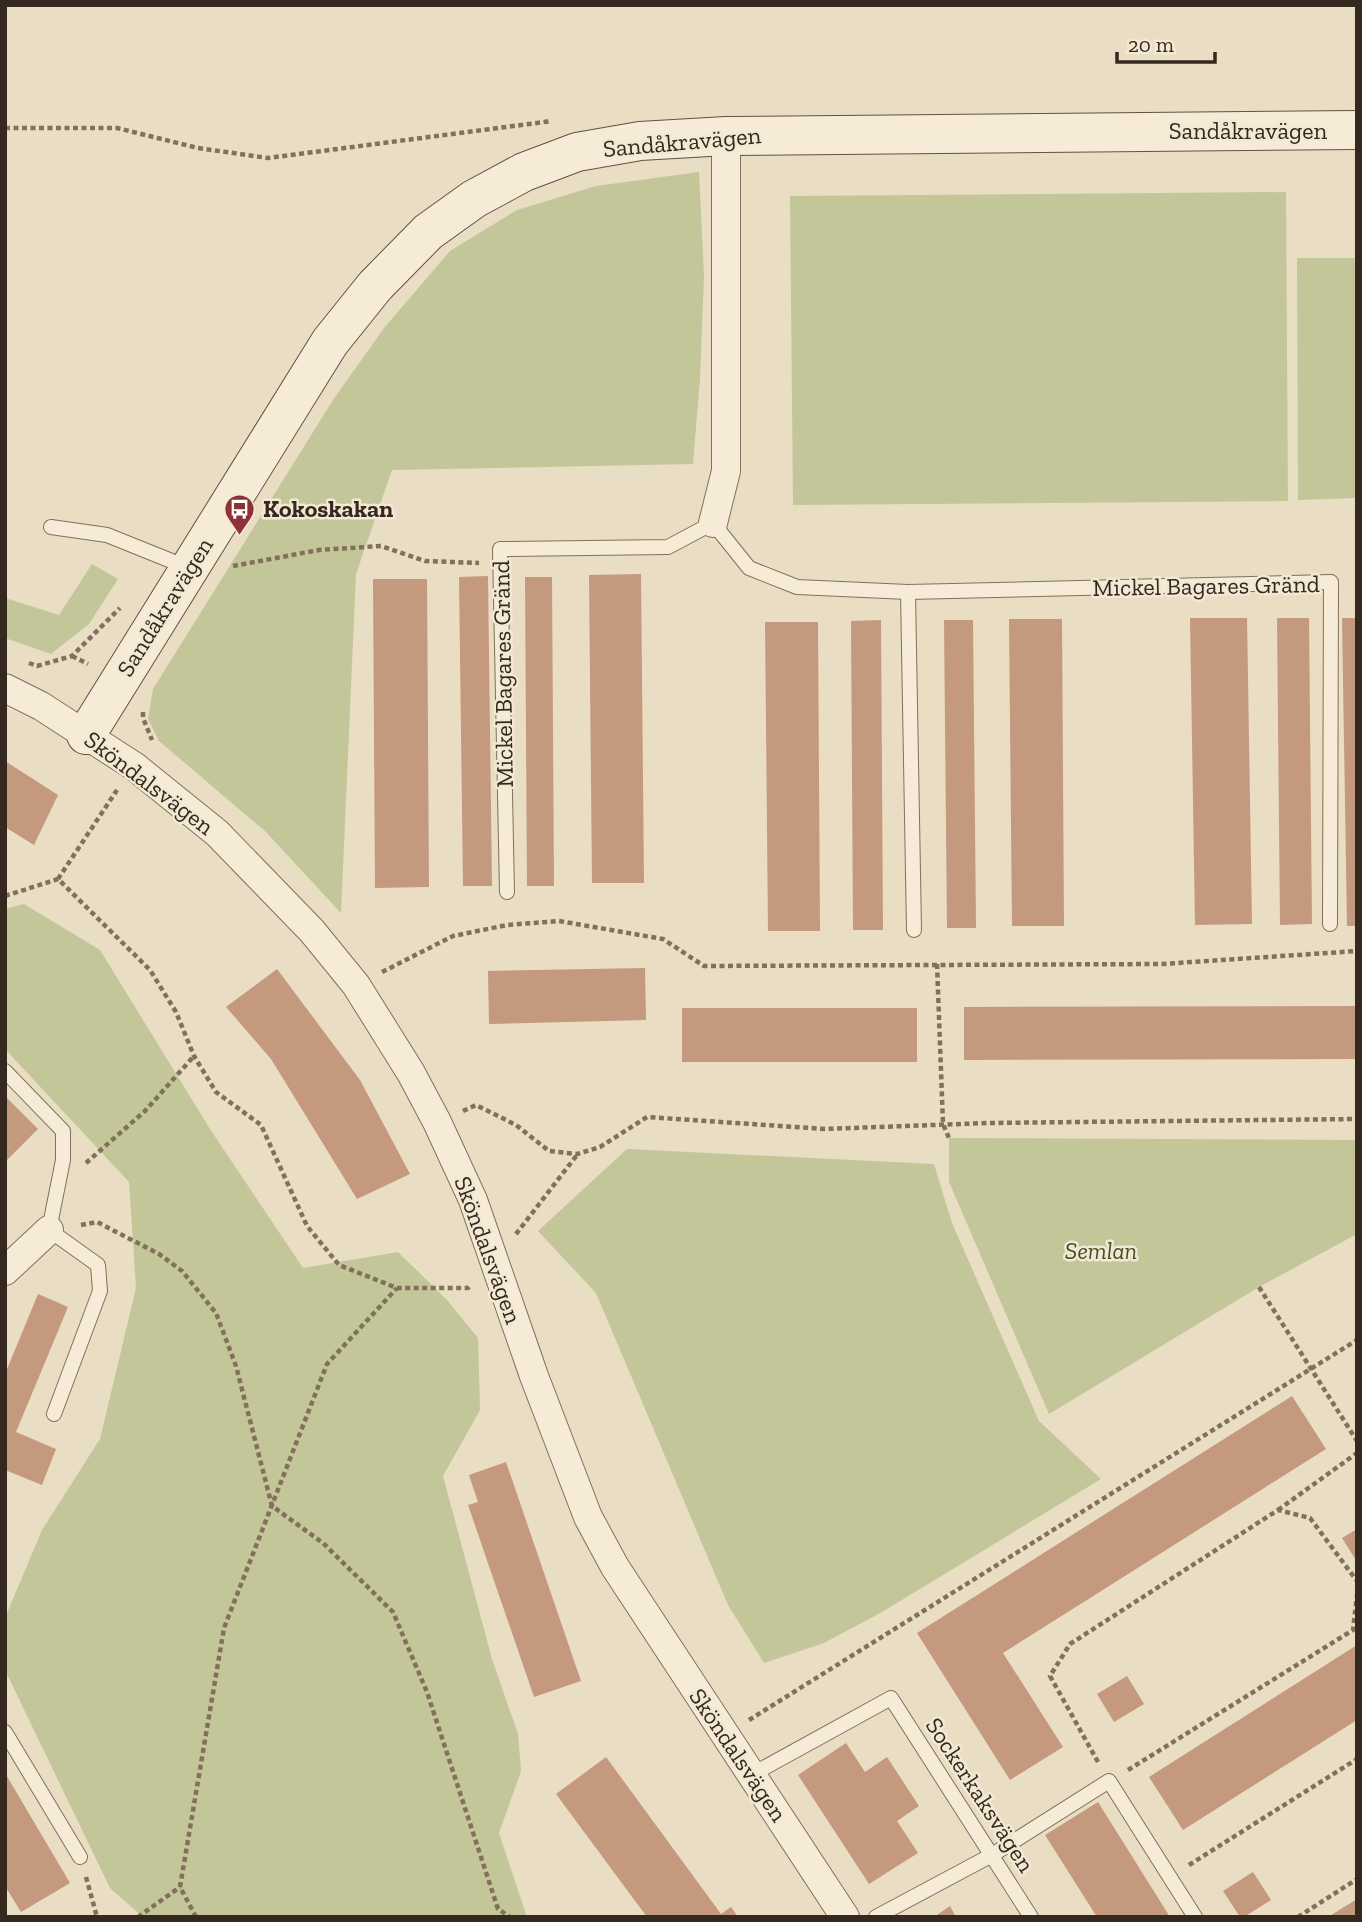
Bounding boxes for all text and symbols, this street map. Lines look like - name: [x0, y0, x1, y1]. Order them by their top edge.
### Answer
- scale bar: [1117, 21, 1215, 65]
- text: 20 m: [1128, 32, 1174, 57]
- street label: Sandåkravägen: [1169, 116, 1328, 145]
- street label: Sandåkravägen: [602, 120, 762, 163]
- bus stop icon: Kokoskakan: [223, 492, 257, 536]
- place label: Kokoskakan: [263, 494, 393, 523]
- street label: Sandåkravägen: [110, 532, 219, 682]
- street label: Mickel Bagares Gränd: [486, 560, 519, 788]
- street label: Mickel Bagares Gränd: [1092, 569, 1320, 602]
- street label: Sköndalsvägen: [79, 725, 220, 841]
- street label: Sköndalsvägen: [448, 1172, 529, 1328]
- park label: Semlan: [1065, 1236, 1137, 1265]
- street label: Sköndalsvägen: [683, 1683, 794, 1827]
- street label: Sockerkaksvägen: [920, 1712, 1041, 1878]

